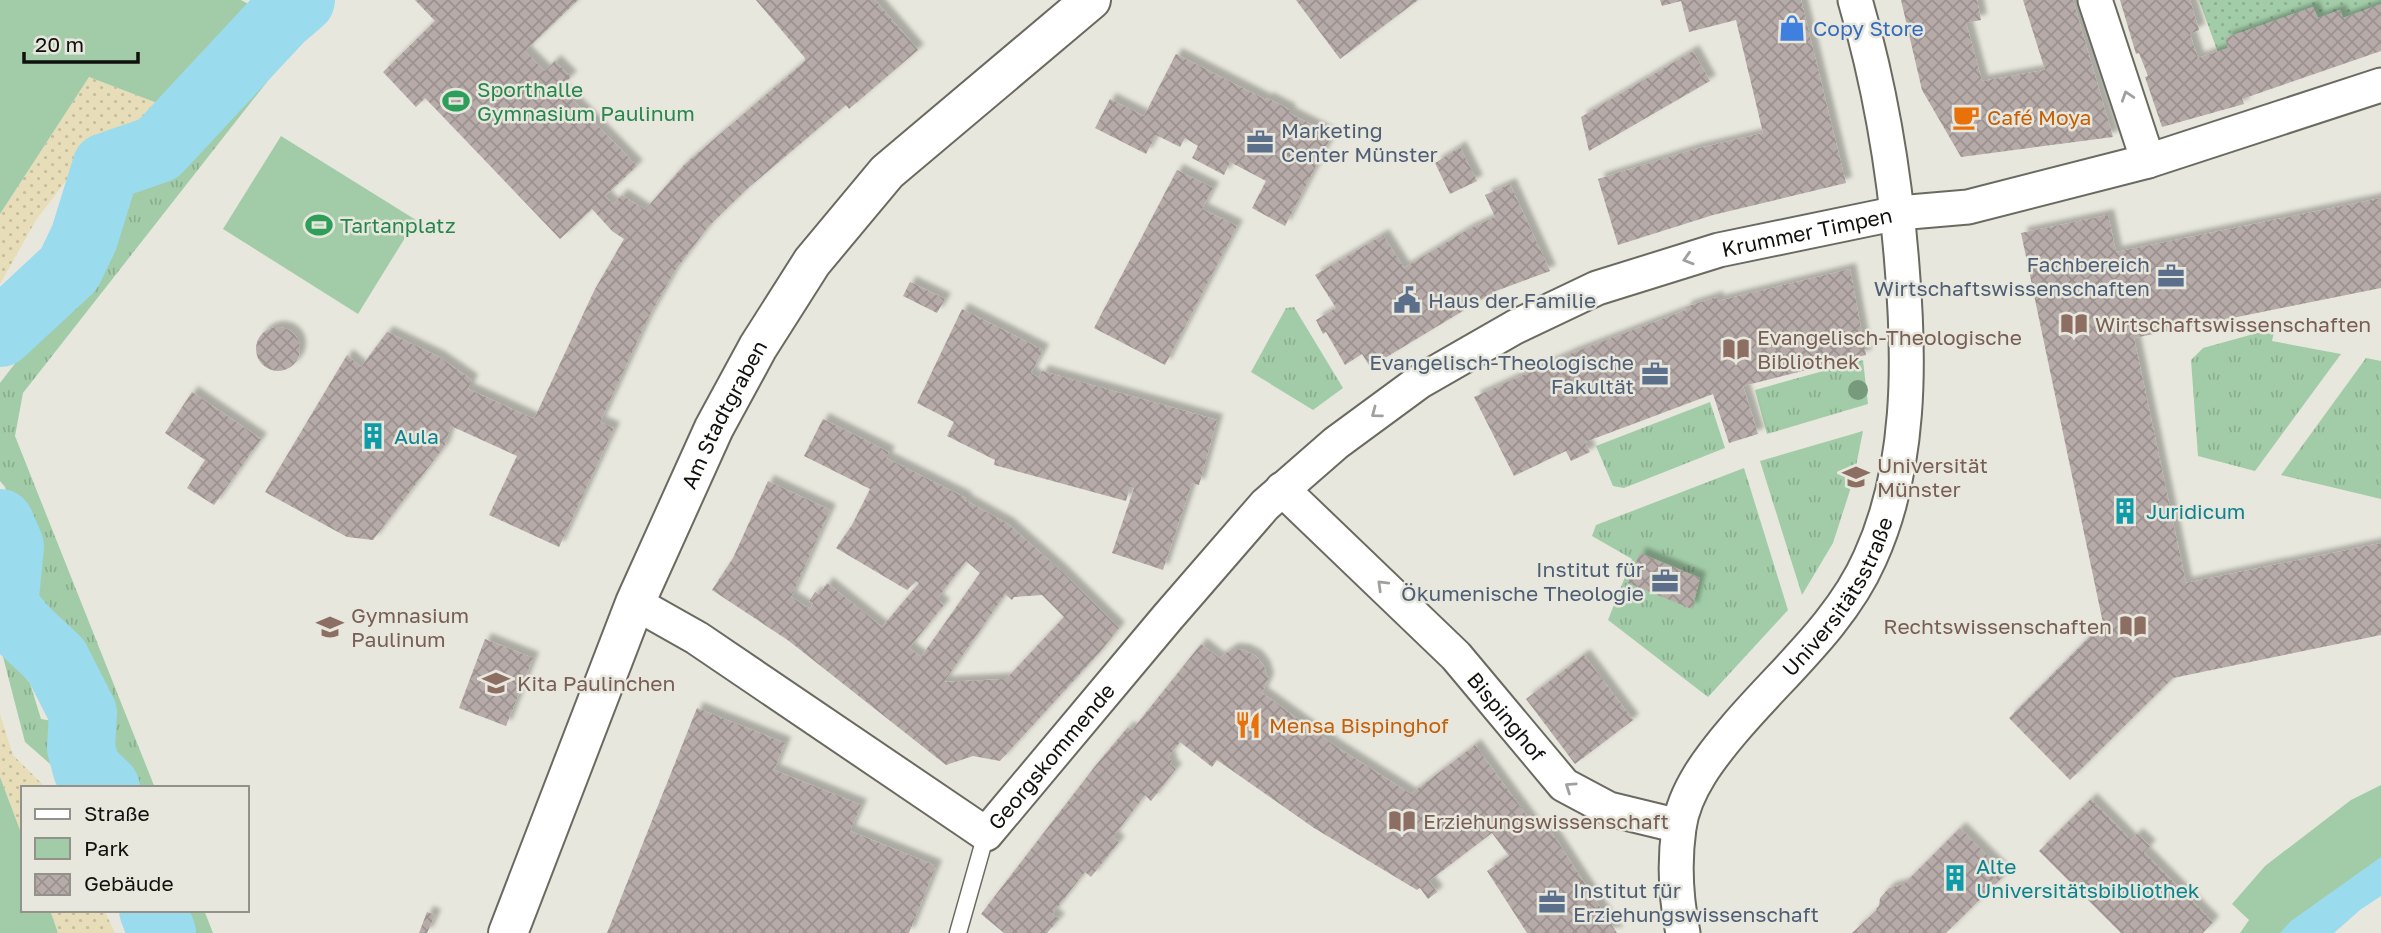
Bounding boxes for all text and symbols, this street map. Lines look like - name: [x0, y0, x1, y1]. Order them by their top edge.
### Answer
- shop icon: Copy Store: [1777, 13, 1807, 43]
- place label: Copy Store: [1813, 15, 1924, 41]
- scale bar: [24, 21, 138, 65]
- text: 20 m: [35, 31, 84, 57]
- place label: Sporthalle Gymnasium Paulinum: [477, 76, 695, 126]
- sports icon: Sporthalle Gymnasium Paulinum: [441, 86, 471, 116]
- one-way arrow: [2120, 91, 2135, 103]
- cafe icon: Café Moya: [1951, 102, 1981, 132]
- place label: Café Moya: [1987, 104, 2091, 130]
- place label: Marketing Center Münster: [1281, 117, 1438, 167]
- office icon: Marketing Center Münster: [1245, 127, 1275, 157]
- street label: Krummer Timpen: [1719, 202, 1894, 262]
- sports icon: Tartanplatz: [304, 210, 334, 240]
- place label: Tartanplatz: [340, 212, 456, 238]
- one-way arrow: [1682, 251, 1694, 266]
- place label: Fachbereich Wirtschaftswissenschaften: [1874, 251, 2150, 301]
- office icon: Fachbereich Wirtschaftswissenschaften: [2156, 261, 2186, 291]
- public building icon: Haus der Familie: [1392, 285, 1422, 315]
- place label: Haus der Familie: [1428, 287, 1596, 313]
- library icon: Wirtschaftswissenschaften: [2059, 309, 2089, 339]
- place label: Wirtschaftswissenschaften: [2095, 311, 2371, 337]
- place label: Evangelisch-Theologische Bibliothek: [1757, 324, 2022, 374]
- library icon: Evangelisch-Theologische Bibliothek: [1721, 334, 1751, 364]
- street label: Am Stadtgraben: [675, 336, 772, 493]
- place label: Evangelisch-Theologische Fakultät: [1369, 349, 1634, 399]
- office icon: Evangelisch-Theologische Fakultät: [1640, 359, 1670, 389]
- one-way arrow: [1371, 405, 1384, 418]
- building icon: Aula: [358, 421, 388, 451]
- place label: Aula: [394, 423, 439, 449]
- place label: Universität Münster: [1877, 452, 1988, 502]
- school or university icon: Universität Münster: [1841, 462, 1871, 492]
- building icon: Juridicum: [2110, 496, 2140, 526]
- place label: Juridicum: [2146, 498, 2245, 524]
- street label: Universitätsstraße: [1777, 514, 1898, 681]
- place label: Institut für Ökumenische Theologie: [1401, 556, 1644, 606]
- office icon: Institut für Ökumenische Theologie: [1650, 566, 1680, 596]
- one-way arrow: [1377, 581, 1390, 594]
- place label: Gymnasium Paulinum: [351, 602, 469, 652]
- library icon: Rechtswissenschaften: [2118, 611, 2148, 641]
- school or university icon: Gymnasium Paulinum: [315, 612, 345, 642]
- place label: Rechtswissenschaften: [1883, 613, 2112, 639]
- street label: Bispinghof: [1462, 667, 1552, 767]
- school or university icon: Kita Paulinchen: [481, 668, 511, 698]
- place label: Kita Paulinchen: [517, 670, 675, 696]
- street label: Georgskommende: [982, 678, 1120, 835]
- restaurant icon: Mensa Bispinghof: [1233, 710, 1263, 740]
- place label: Mensa Bispinghof: [1269, 712, 1449, 738]
- one-way arrow: [1565, 783, 1578, 795]
- legend: [21, 786, 248, 912]
- text: Straße: [84, 800, 150, 826]
- library icon: Erziehungswissenschaft: [1387, 806, 1417, 836]
- place label: Erziehungswissenschaft: [1423, 808, 1669, 834]
- text: Park: [84, 835, 130, 861]
- place label: Alte Universitätsbibliothek: [1976, 853, 2200, 903]
- building icon: Alte Universitätsbibliothek: [1940, 863, 1970, 893]
- text: Gebäude: [84, 870, 174, 896]
- place label: Institut für Erziehungswissenschaft: [1573, 877, 1819, 927]
- office icon: Institut für Erziehungswissenschaft: [1537, 887, 1567, 917]

